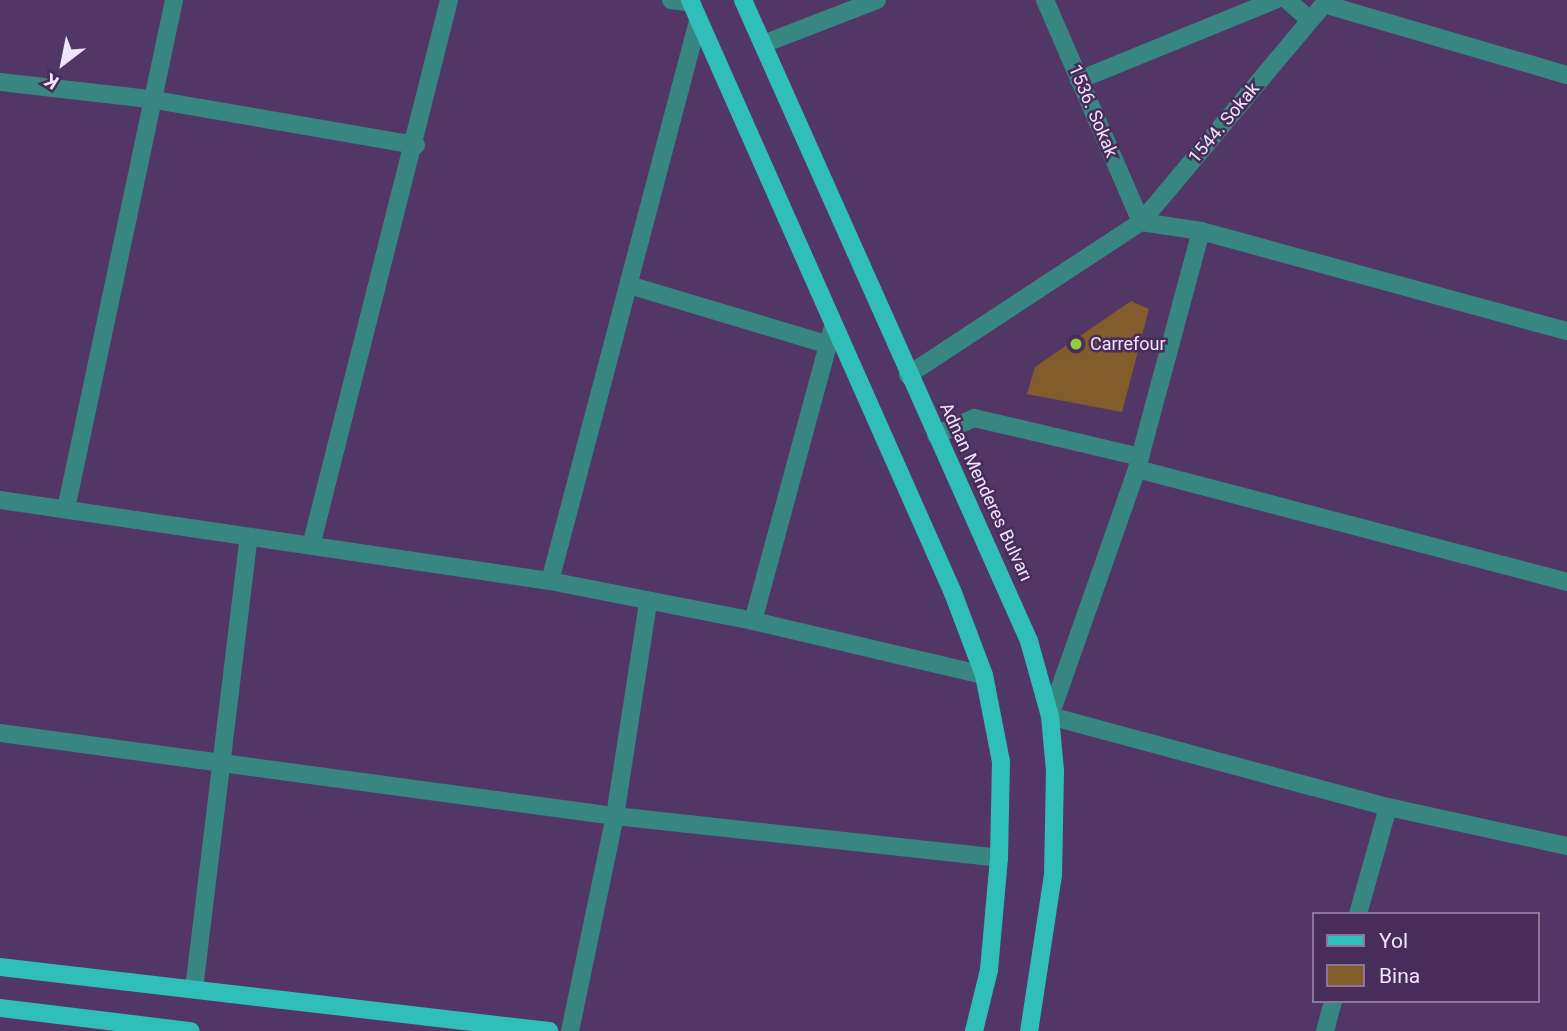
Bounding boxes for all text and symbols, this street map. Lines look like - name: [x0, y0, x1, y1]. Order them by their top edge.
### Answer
- north arrow: [28, 28, 98, 98]
- street label: 1536. Sokak: [1064, 61, 1122, 161]
- text: K: [40, 68, 63, 94]
- street label: 1544. Sokak: [1184, 78, 1264, 168]
- place label: Carrefour: [1090, 333, 1166, 355]
- marker: Carrefour: [1068, 336, 1084, 352]
- street label: Adnan Menderes Bulvarı: [935, 399, 1037, 585]
- legend: [1312, 912, 1539, 1003]
- text: Yol: [1379, 929, 1408, 953]
- text: Bina: [1379, 964, 1420, 988]

